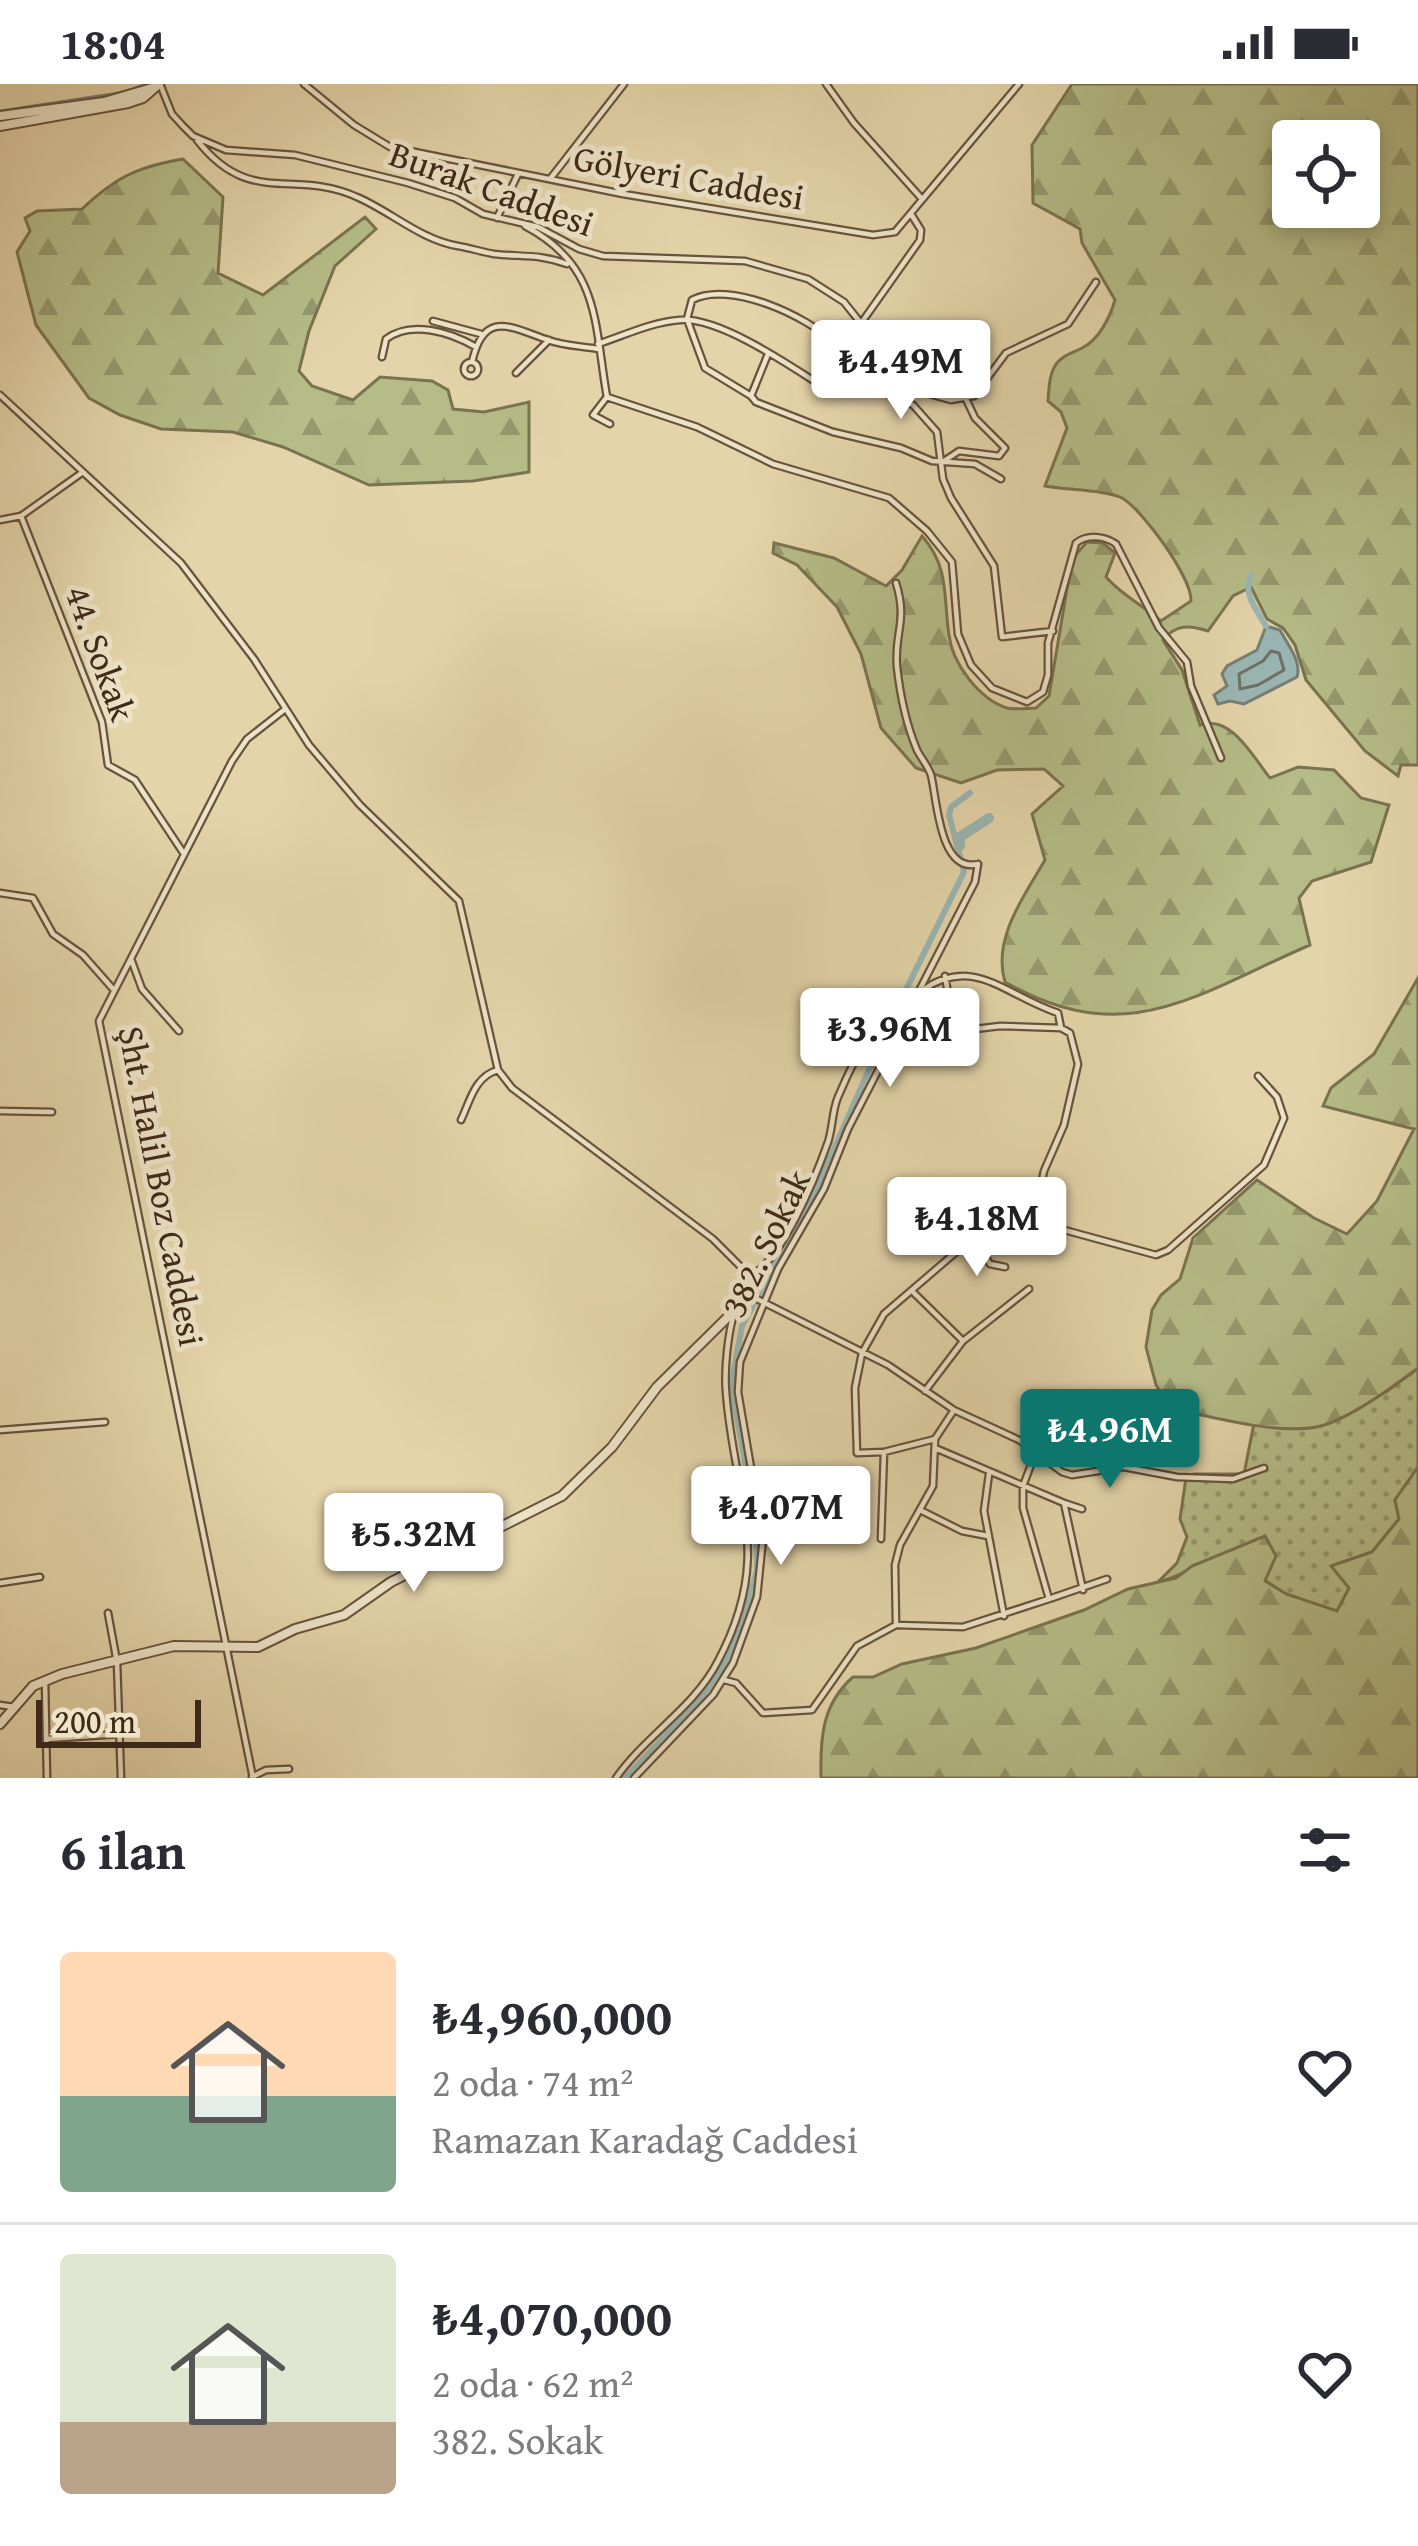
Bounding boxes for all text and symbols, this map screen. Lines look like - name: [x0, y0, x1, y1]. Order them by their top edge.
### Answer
- text: 18:04: [60, 10, 166, 75]
- map controls: [1272, 120, 1380, 228]
- button: locate: [1272, 120, 1380, 228]
- street label: Burak Caddesi: [383, 126, 602, 249]
- street label: Gölyeri Caddesi: [570, 130, 808, 223]
- pin: ₺4.49M: [803, 320, 999, 422]
- text: ₺4.49M: [838, 330, 964, 387]
- street label: 44. Sokak: [52, 578, 151, 729]
- pin: ₺3.96M: [792, 988, 988, 1090]
- text: ₺3.96M: [827, 998, 953, 1055]
- street label: Şht. Halil Boz Caddesi: [105, 1021, 220, 1351]
- street label: 382. Sokak: [706, 1159, 823, 1325]
- pin: ₺4.18M: [879, 1177, 1075, 1279]
- text: ₺4.18M: [914, 1187, 1040, 1244]
- pin: ₺4.96M: [1012, 1389, 1208, 1491]
- text: ₺4.96M: [1047, 1399, 1173, 1456]
- pin: ₺4.07M: [683, 1466, 879, 1568]
- text: ₺4.07M: [718, 1476, 844, 1533]
- pin: ₺5.32M: [316, 1493, 512, 1595]
- text: ₺5.32M: [351, 1503, 477, 1560]
- scale bar: [36, 1694, 201, 1747]
- text: 200 m: [54, 1697, 136, 1745]
- text: 6 ilan: [60, 1813, 186, 1888]
- icon: filters: [1292, 1817, 1358, 1883]
- text: ₺4,960,000: [432, 1978, 672, 2053]
- icon: home: [156, 2000, 300, 2144]
- icon: heart: [1292, 2039, 1358, 2105]
- text: 2 oda · 74 m²: [432, 2053, 633, 2110]
- text: Ramazan Karadağ Caddesi: [432, 2110, 858, 2167]
- text: ₺4,070,000: [432, 2279, 672, 2354]
- icon: home: [156, 2302, 300, 2446]
- icon: heart: [1292, 2341, 1358, 2407]
- text: 2 oda · 62 m²: [432, 2354, 633, 2411]
- text: 382. Sokak: [432, 2411, 603, 2468]

